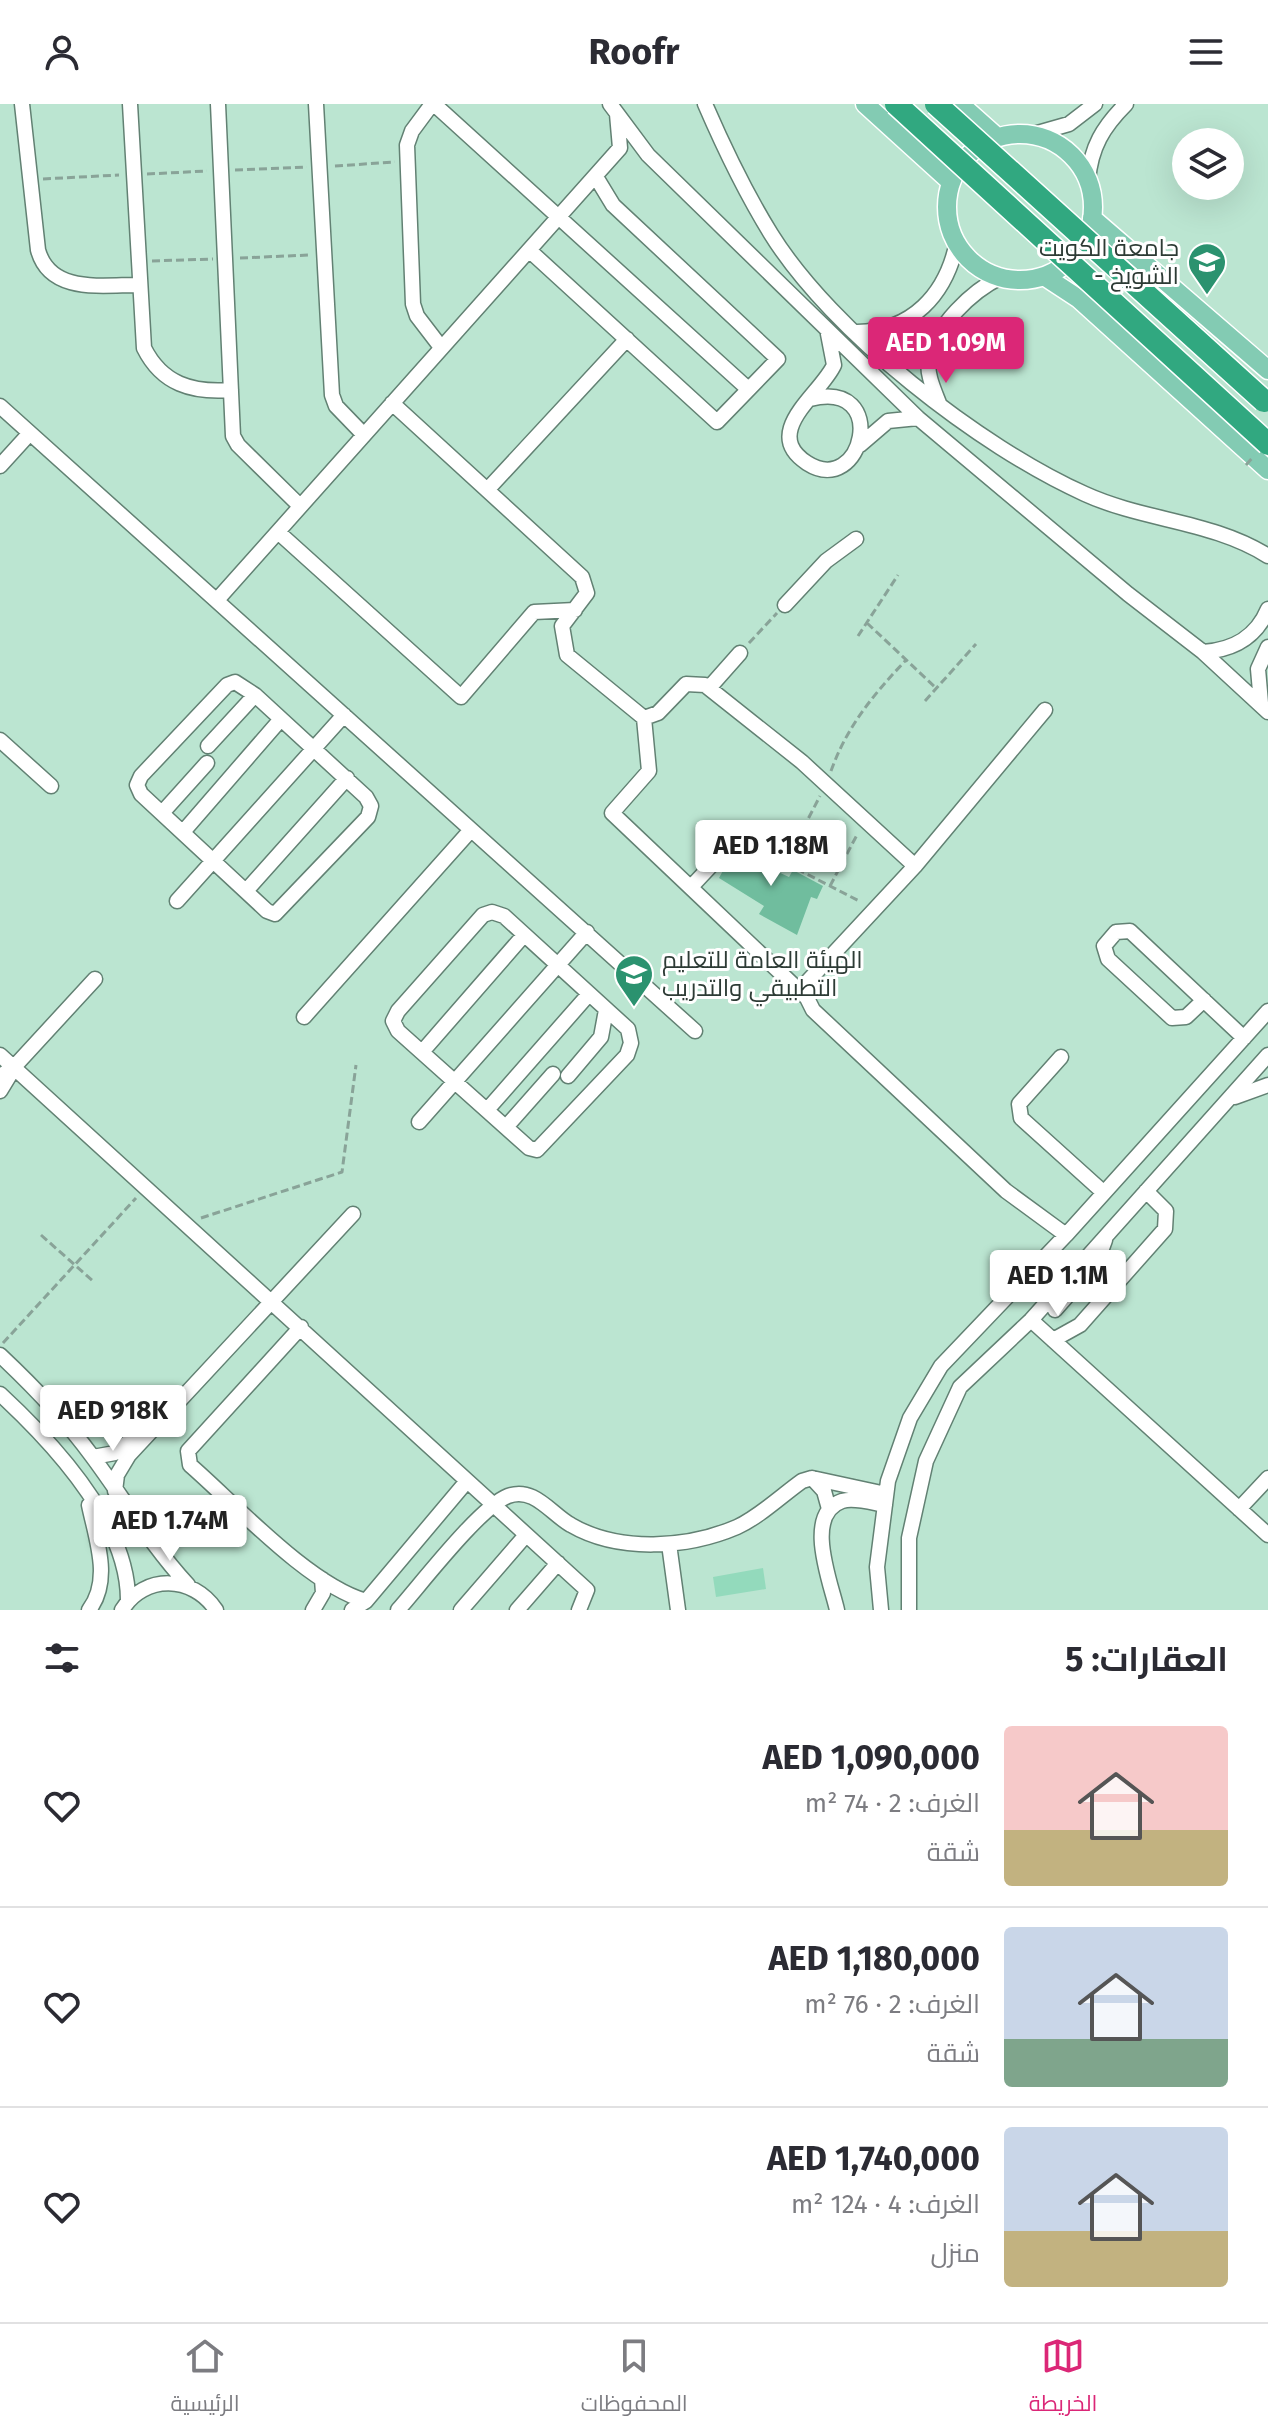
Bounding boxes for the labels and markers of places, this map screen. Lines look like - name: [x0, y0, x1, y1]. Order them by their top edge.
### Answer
- place label: جامعة الكويت - الشويخ: [1039, 234, 1179, 292]
- school or university icon: جامعة الكويت - الشويخ: [1186, 241, 1228, 296]
- pin: AED 1.09M: [854, 317, 1038, 385]
- pin: AED 1.18M: [679, 820, 863, 888]
- place label: الهيئة العامة للتعليم التطبيقي والتدريب: [662, 946, 863, 1007]
- school or university icon: الهيئة العامة للتعليم التطبيقي والتدريب: [613, 953, 655, 1008]
- pin: AED 1.1M: [975, 1250, 1141, 1318]
- pin: AED 918K: [30, 1385, 196, 1453]
- pin: AED 1.74M: [78, 1495, 262, 1563]

